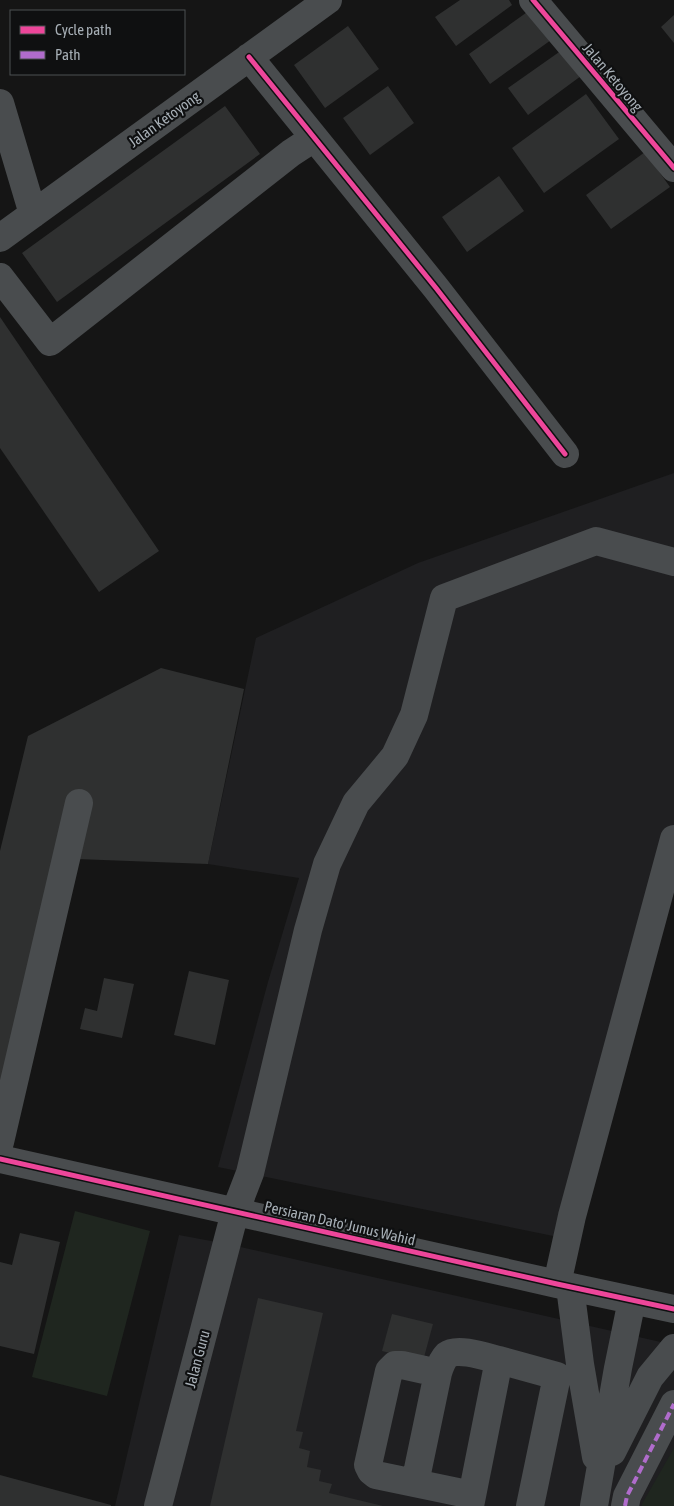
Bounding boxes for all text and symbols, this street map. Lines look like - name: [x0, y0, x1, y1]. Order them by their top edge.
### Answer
- legend: [10, 10, 185, 75]
- text: Cycle path: [55, 21, 112, 38]
- street label: Jalan Ketoyong: [580, 39, 647, 115]
- text: Path: [55, 46, 81, 63]
- street label: Jalan Ketoyong: [125, 87, 203, 151]
- street label: Persiaran Dato' Junus Wahid: [263, 1197, 417, 1249]
- street label: Jalan Guru: [181, 1328, 213, 1390]

